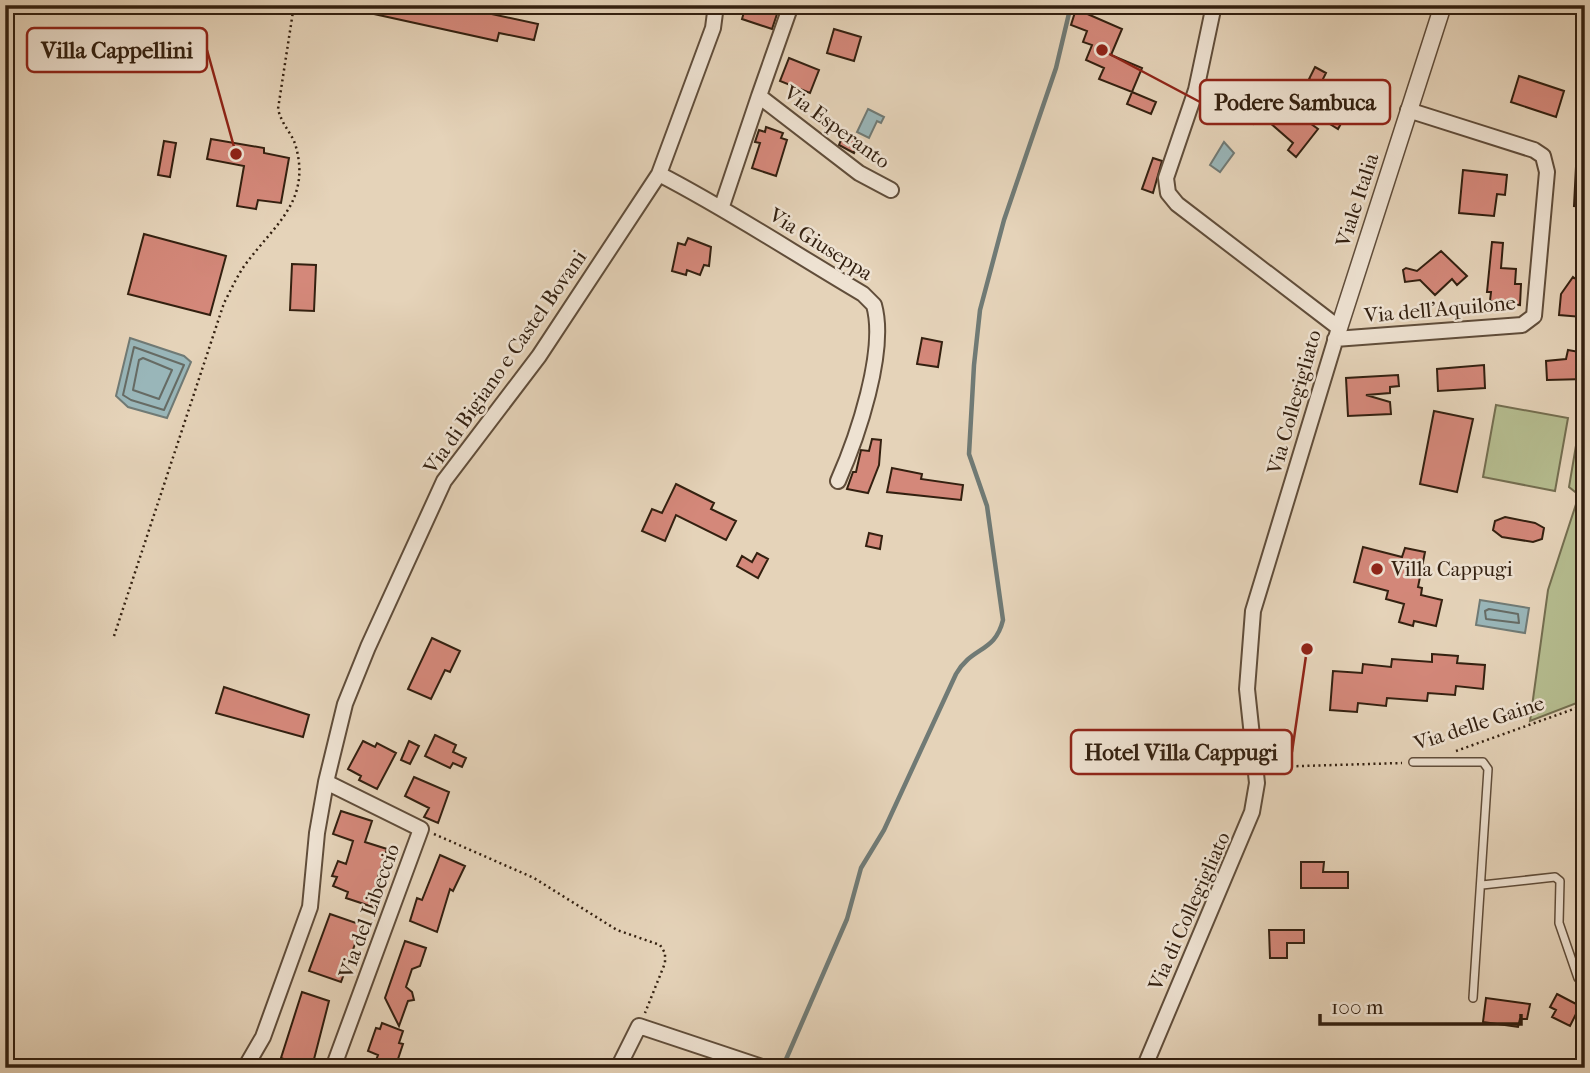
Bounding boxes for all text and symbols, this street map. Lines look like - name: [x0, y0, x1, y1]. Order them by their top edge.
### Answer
- callout: Villa Cappellini: [27, 28, 207, 72]
- text: Villa Cappellini: [40, 37, 193, 64]
- street label: Via Esperanto: [778, 80, 895, 174]
- callout: Podere Sambuca: [1200, 80, 1390, 124]
- text: Podere Sambuca: [1214, 89, 1377, 116]
- street label: Viale Italia: [1330, 150, 1383, 251]
- street label: Via Giuseppa: [764, 202, 877, 285]
- street label: Via di Bigiano e Castel Bovani: [418, 246, 592, 479]
- street label: Via dell'Aquilone: [1362, 290, 1517, 328]
- street label: Via Collegigliato: [1262, 327, 1326, 478]
- place label: Villa Cappugi: [1390, 557, 1513, 581]
- marker: Villa Cappugi: [1369, 561, 1385, 577]
- street label: Via delle Gaine: [1410, 691, 1547, 756]
- callout: Hotel Villa Cappugi: [1071, 730, 1292, 774]
- text: Hotel Villa Cappugi: [1084, 739, 1278, 766]
- street label: Via di Collegigliato: [1143, 828, 1235, 995]
- street label: Via del Libeccio: [333, 840, 404, 982]
- scale bar: [1320, 982, 1522, 1026]
- text: 100 m: [1331, 995, 1384, 1019]

